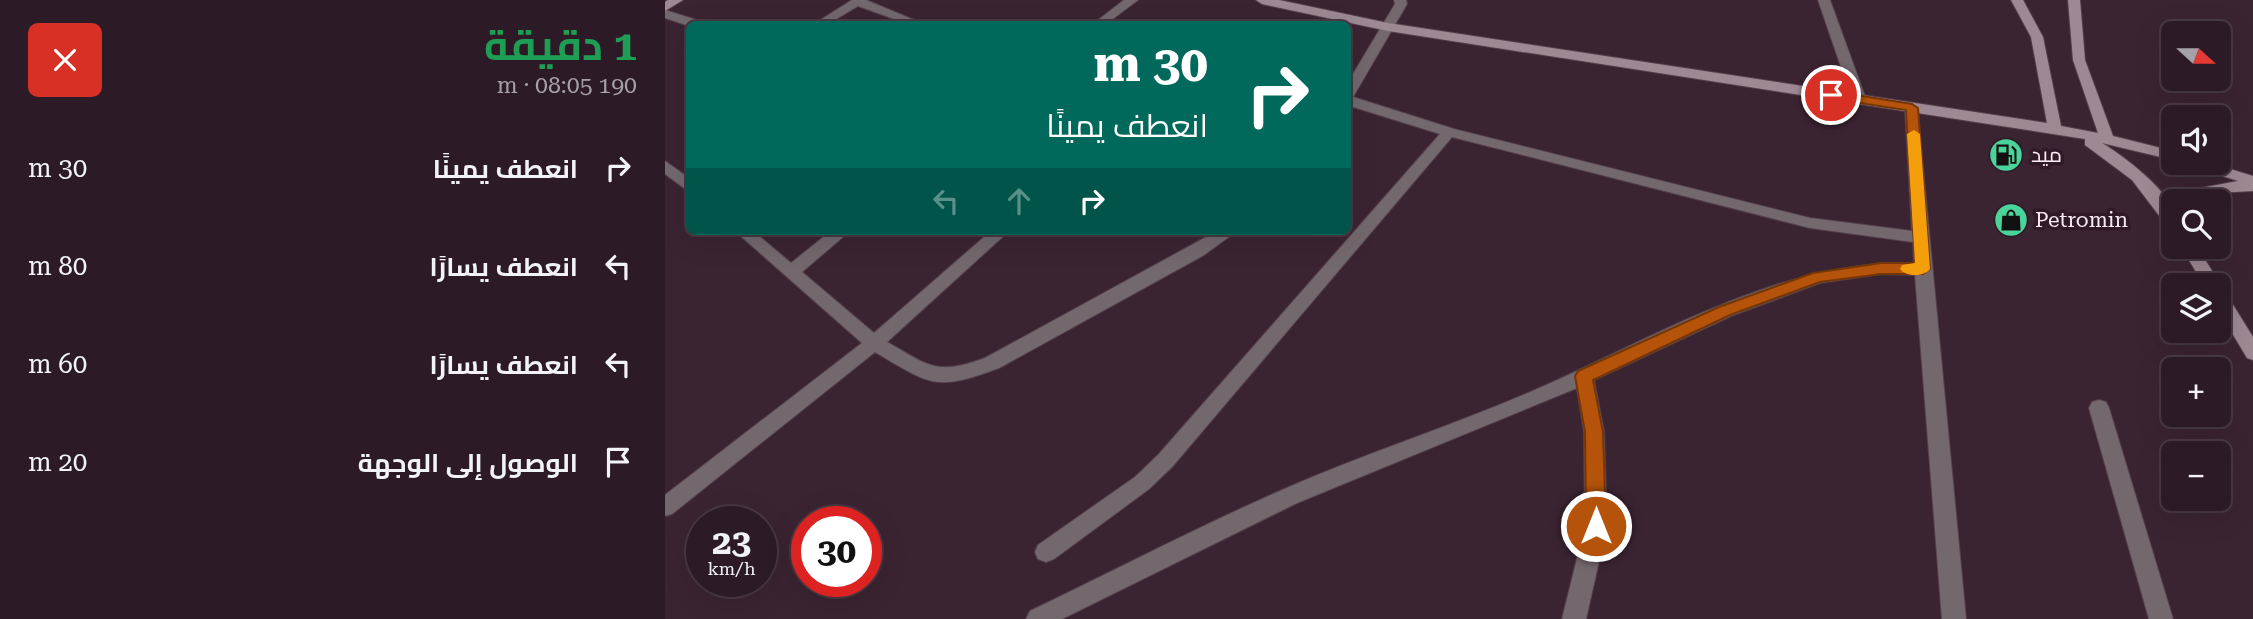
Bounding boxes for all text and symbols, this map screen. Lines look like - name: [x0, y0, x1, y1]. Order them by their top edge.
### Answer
- text: 1 دقيقة: [484, 21, 637, 70]
- north arrow: [2161, 21, 2231, 91]
- map controls: [2161, 21, 2231, 511]
- button: close: [28, 23, 102, 97]
- text: 30 m: [1093, 36, 1208, 93]
- icon: right: [1232, 49, 1323, 140]
- pin: [1801, 65, 1861, 125]
- text: 190 m · 08:05: [497, 72, 637, 99]
- icon: arrive: [1812, 76, 1850, 114]
- button: sound: [2161, 105, 2231, 175]
- text: انعطف يمينًا: [1046, 107, 1208, 145]
- fuel station icon: ميد: [1987, 136, 2025, 174]
- place label: ميد: [2031, 143, 2062, 167]
- icon: right: [599, 149, 637, 187]
- text: 30 m: [28, 153, 87, 183]
- text: انعطف يمينًا: [433, 154, 578, 184]
- icon: left: [927, 182, 965, 220]
- icon: ahead: [1000, 182, 1038, 220]
- icon: right: [1073, 182, 1111, 220]
- button: search: [2161, 189, 2231, 259]
- shop icon: Petromin: [1992, 201, 2030, 239]
- place label: Petromin: [2035, 208, 2129, 232]
- icon: left: [599, 247, 637, 285]
- text: 80 m: [28, 251, 87, 281]
- text: انعطف يسارًا: [430, 252, 578, 282]
- button: layers: [2161, 273, 2231, 343]
- icon: left: [599, 345, 637, 383]
- text: 60 m: [28, 349, 87, 379]
- text: انعطف يسارًا: [430, 350, 578, 380]
- button: +: [2161, 357, 2231, 427]
- button: −: [2161, 441, 2231, 511]
- icon: arrive: [599, 443, 637, 481]
- text: 20 m: [28, 447, 87, 477]
- text: الوصول إلى الوجهة: [358, 448, 578, 478]
- position arrow: [1559, 489, 1633, 563]
- speed limit sign: 30: [791, 506, 882, 597]
- text: 23: [712, 522, 751, 563]
- text: km/h: [707, 558, 756, 579]

